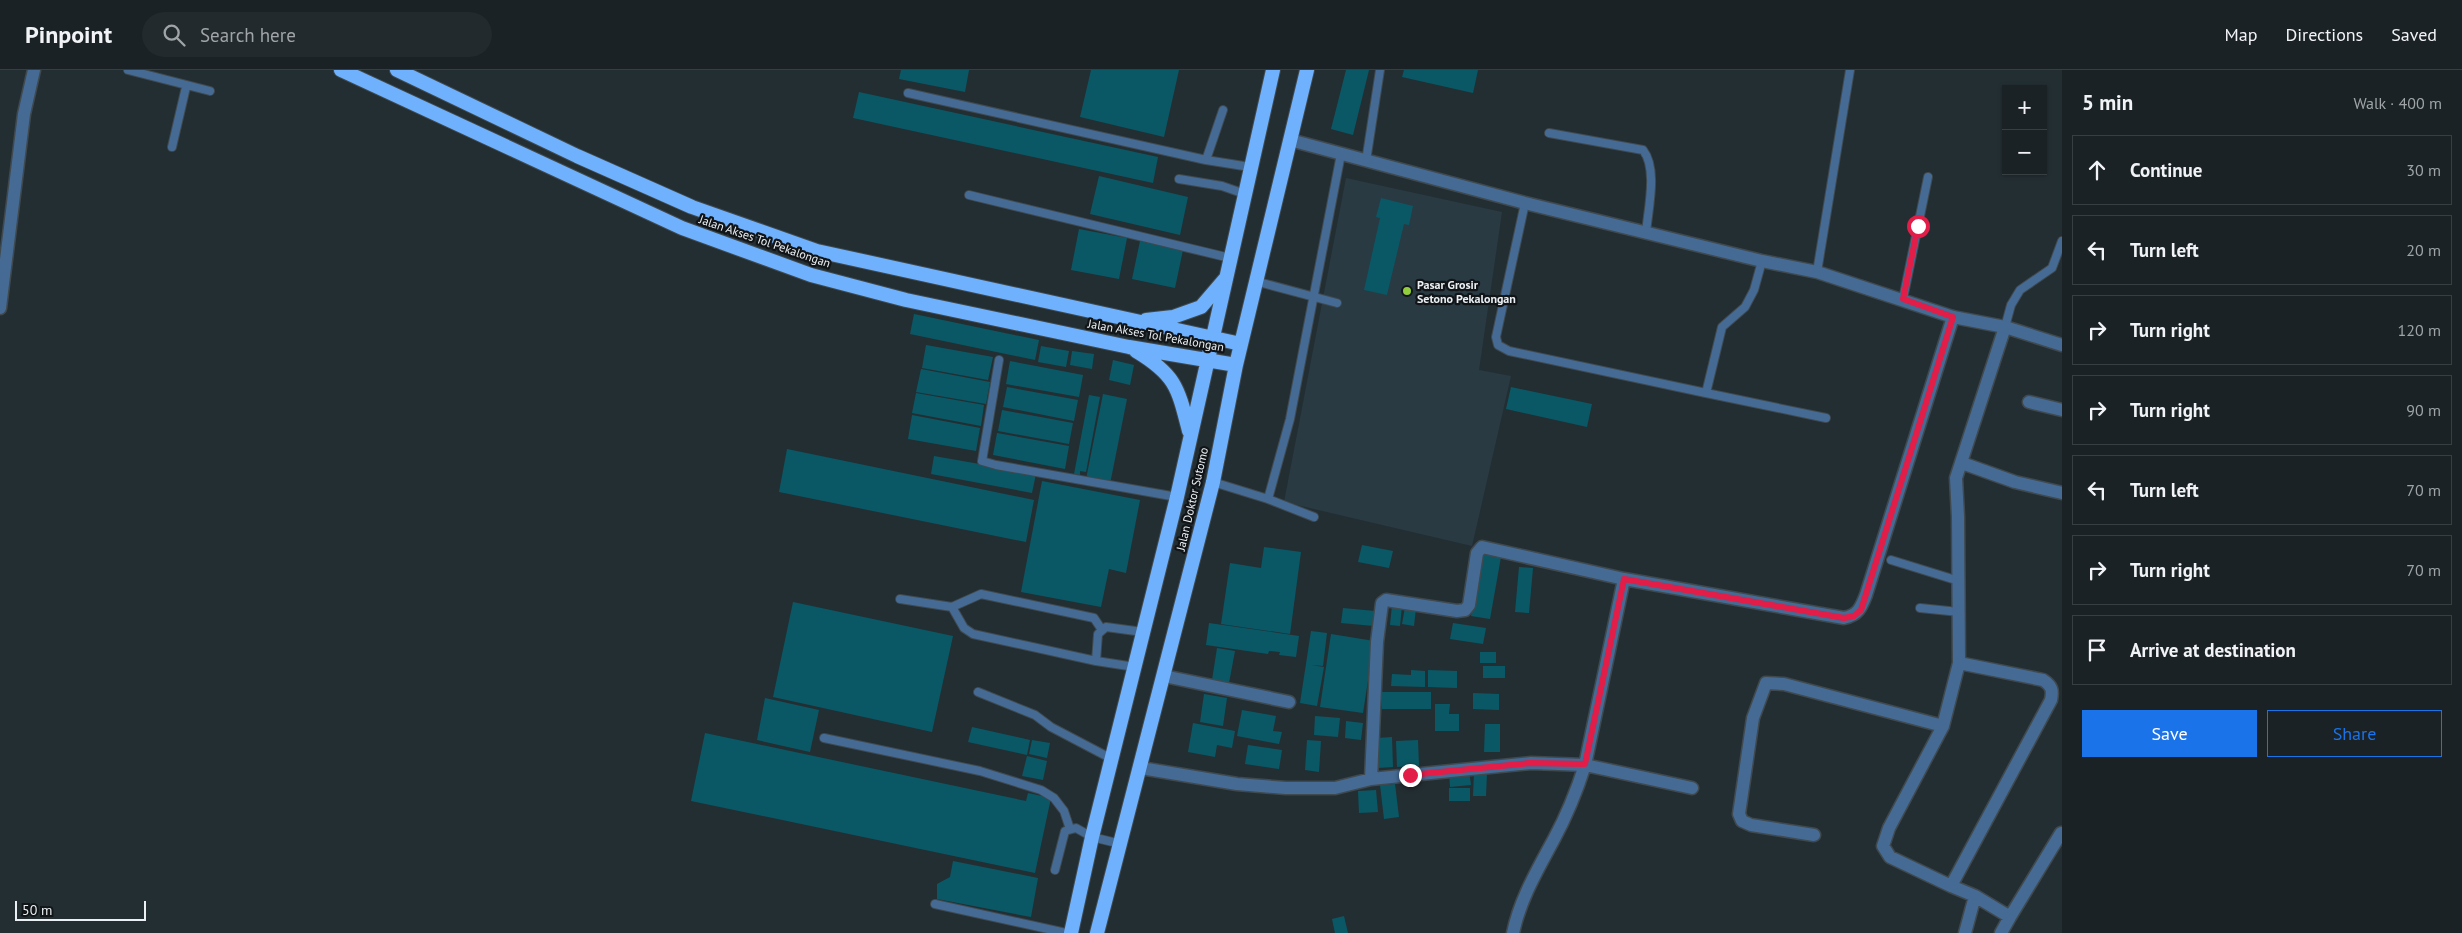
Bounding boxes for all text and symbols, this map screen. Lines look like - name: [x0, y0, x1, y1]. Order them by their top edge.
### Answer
- search box: [142, 12, 492, 57]
- text: Pinpoint: [25, 19, 112, 50]
- icon: search: [160, 21, 188, 49]
- text: Search here: [200, 23, 296, 47]
- text: Map: [2225, 23, 2257, 46]
- text: Directions: [2285, 23, 2363, 46]
- text: Saved: [2391, 23, 2437, 46]
- map controls: [2002, 85, 2047, 175]
- button: +: [2002, 85, 2047, 130]
- text: 5 min: [2082, 89, 2133, 116]
- text: Walk · 400 m: [2353, 93, 2442, 113]
- button: −: [2002, 130, 2047, 175]
- icon: ahead: [2083, 156, 2111, 184]
- text: Continue: [2130, 158, 2202, 182]
- text: 30 m: [2406, 160, 2441, 180]
- street label: Jalan Akses Tol Pekalongan: [696, 211, 833, 271]
- route start: [1907, 215, 1930, 238]
- icon: left: [2083, 236, 2111, 264]
- text: Turn left: [2130, 238, 2199, 262]
- text: 20 m: [2406, 240, 2441, 260]
- place label: Pasar Grosir Setono Pekalongan: [1417, 277, 1516, 306]
- marker: Pasar Grosir Setono Pekalongan: [1401, 285, 1413, 297]
- street label: Jalan Akses Tol Pekalongan: [1086, 315, 1225, 354]
- icon: right: [2083, 316, 2111, 344]
- text: Turn right: [2130, 318, 2210, 342]
- text: 120 m: [2398, 320, 2441, 340]
- icon: right: [2083, 396, 2111, 424]
- text: Turn right: [2130, 398, 2210, 422]
- text: 90 m: [2406, 400, 2441, 420]
- street label: Jalan Doktor Sutomo: [1173, 446, 1211, 553]
- icon: left: [2083, 476, 2111, 504]
- text: Turn left: [2130, 478, 2199, 502]
- text: 70 m: [2406, 480, 2441, 500]
- icon: right: [2083, 556, 2111, 584]
- text: Turn right: [2130, 558, 2210, 582]
- text: 70 m: [2406, 560, 2441, 580]
- icon: arrive: [2083, 636, 2111, 664]
- text: Arrive at destination: [2130, 638, 2296, 662]
- button: Save: [2082, 710, 2257, 757]
- button: Share: [2267, 710, 2442, 757]
- route end: [1399, 764, 1422, 787]
- scale bar: [15, 898, 146, 921]
- text: 50 m: [22, 901, 52, 919]

